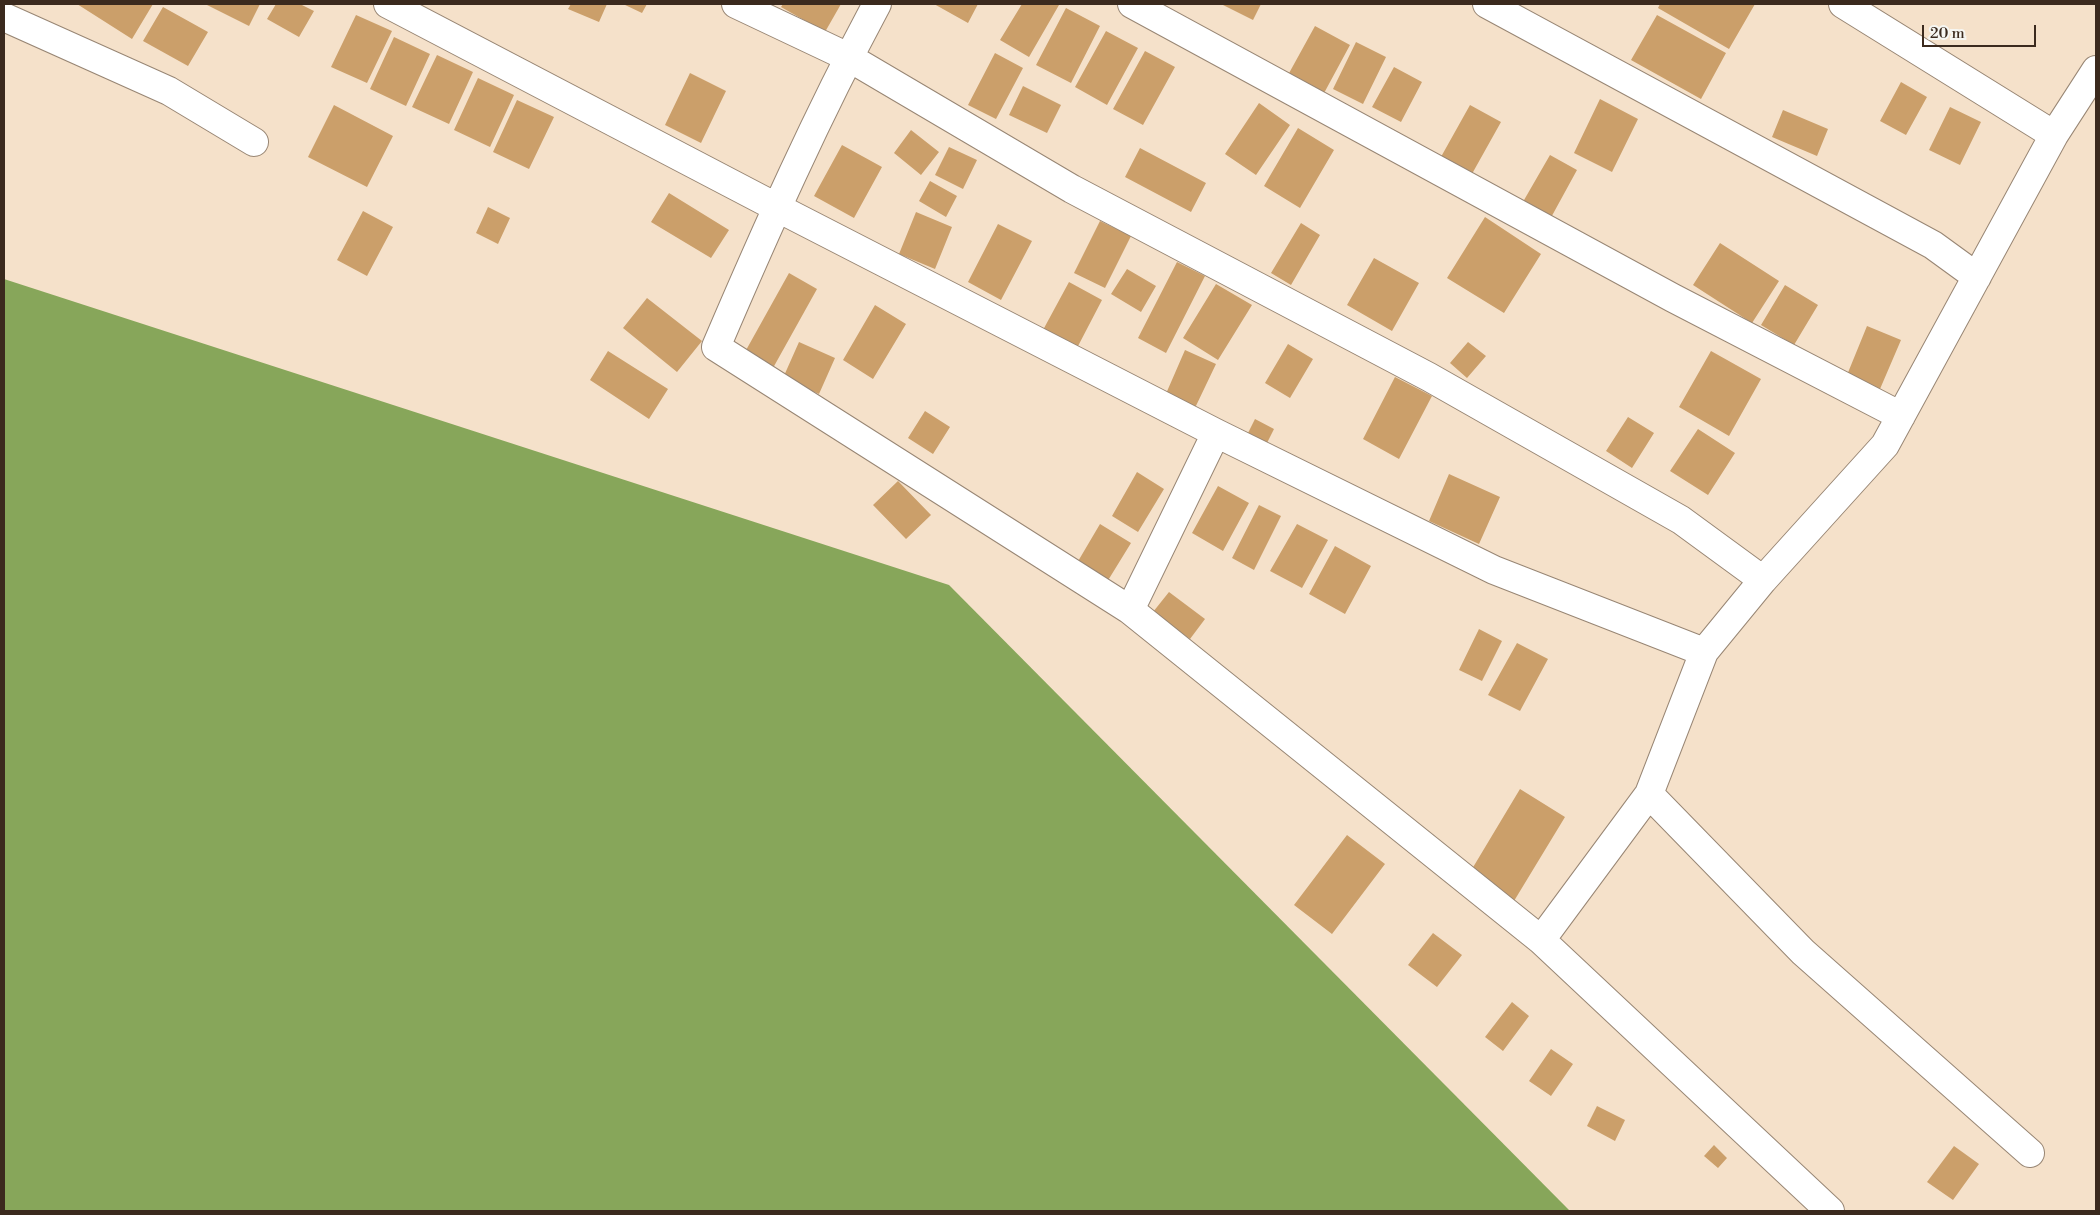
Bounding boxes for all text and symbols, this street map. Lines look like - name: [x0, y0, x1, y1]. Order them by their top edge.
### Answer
- scale bar: [1925, 15, 2039, 47]
- text: 20 m: [1930, 24, 1965, 43]

